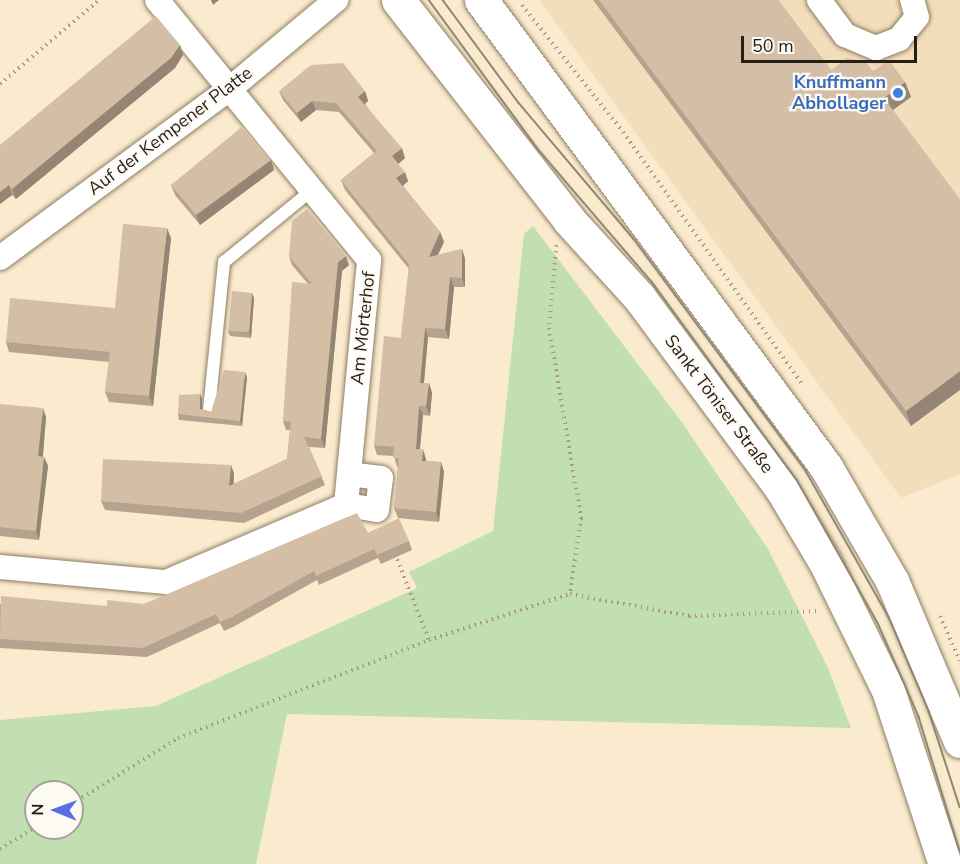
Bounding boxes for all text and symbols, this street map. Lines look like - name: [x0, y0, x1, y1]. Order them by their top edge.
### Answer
- scale bar: [744, 24, 920, 62]
- text: 50 m: [752, 34, 794, 58]
- street label: Auf der Kempener Platte: [84, 62, 256, 200]
- place label: Knuffmann Abhollager: [792, 72, 886, 115]
- marker: Knuffmann Abhollager: [891, 86, 905, 100]
- street label: Am Mörterhof: [346, 270, 380, 386]
- street label: Sankt Töniser Straße: [660, 331, 778, 477]
- north arrow: [24, 780, 84, 840]
- text: N: [27, 804, 49, 816]

